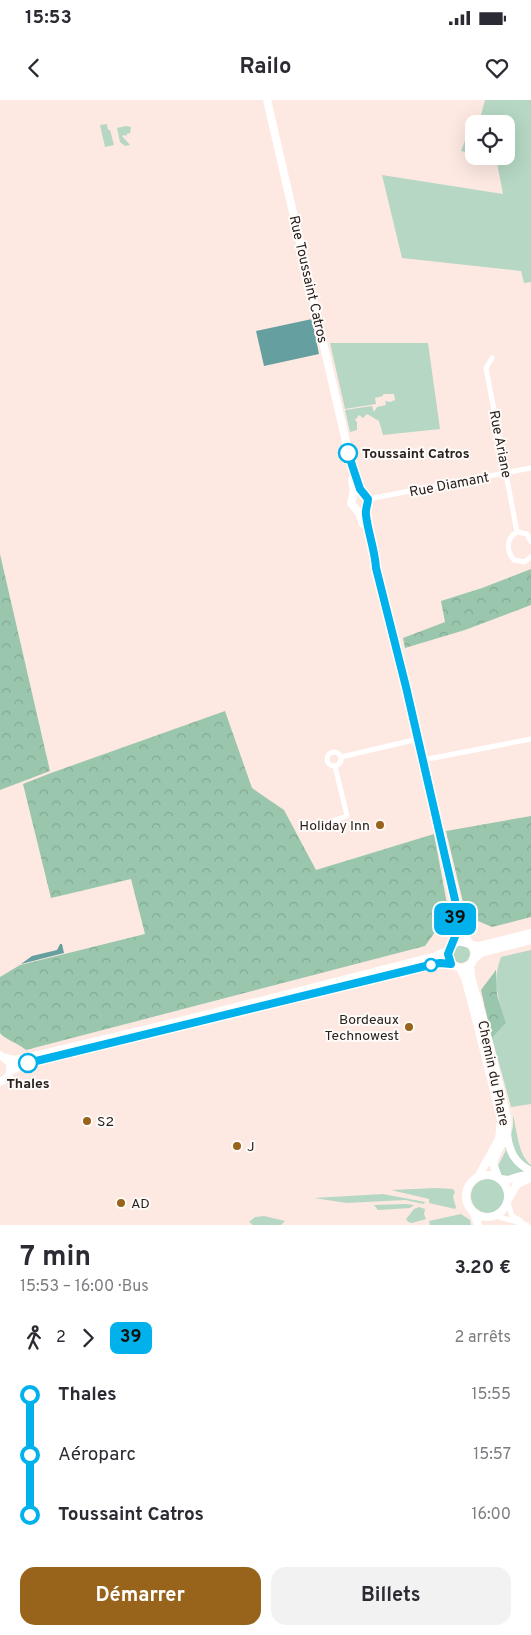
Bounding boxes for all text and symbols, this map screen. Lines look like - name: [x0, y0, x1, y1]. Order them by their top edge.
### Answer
- text: 15:53: [25, 6, 72, 30]
- icon: back: [20, 54, 48, 82]
- text: Railo: [240, 54, 291, 81]
- icon: heart: [483, 54, 511, 82]
- map controls: [465, 115, 515, 165]
- button: locate: [465, 115, 515, 165]
- street label: Rue Toussaint Catros: [285, 214, 330, 345]
- street label: Rue Ariane: [485, 409, 514, 480]
- marker: Toussaint Catros: [338, 443, 358, 463]
- place label: Toussaint Catros: [362, 446, 470, 463]
- street label: Rue Diamant: [408, 469, 491, 502]
- place label: Holiday Inn: [299, 818, 370, 835]
- marker: Holiday Inn: [374, 819, 386, 831]
- line badge: 39: [432, 903, 478, 935]
- text: 39: [444, 907, 466, 930]
- unlabelled marker: [424, 958, 438, 972]
- place label: Bordeaux Technowest: [325, 1012, 399, 1045]
- street label: Chemin du Phare: [473, 1019, 512, 1128]
- marker: Bordeaux Technowest: [403, 1021, 415, 1033]
- marker: Thales: [18, 1053, 38, 1073]
- place label: Thales: [6, 1076, 50, 1093]
- place label: S2: [97, 1114, 114, 1131]
- marker: S2: [81, 1115, 93, 1127]
- place label: J: [247, 1139, 255, 1156]
- marker: J: [231, 1140, 243, 1152]
- place label: AD: [131, 1196, 150, 1213]
- marker: AD: [115, 1197, 127, 1209]
- text: 7 min: [20, 1240, 91, 1276]
- text: 3.20 €: [455, 1256, 511, 1280]
- text: 15:53 – 16:00 · Bus: [20, 1277, 149, 1297]
- icon: walk: [20, 1324, 48, 1352]
- icon: forward: [74, 1324, 102, 1352]
- text: 39: [120, 1326, 142, 1349]
- text: 2: [56, 1328, 66, 1348]
- text: 2 arrêts: [454, 1328, 511, 1348]
- text: Thales: [58, 1383, 117, 1407]
- text: 15:55: [472, 1385, 511, 1405]
- text: Aéroparc: [58, 1443, 136, 1467]
- text: 15:57: [473, 1445, 511, 1465]
- text: Toussaint Catros: [58, 1503, 204, 1527]
- text: 16:00: [471, 1505, 511, 1525]
- button: Démarrer: [20, 1567, 261, 1625]
- button: Billets: [271, 1567, 511, 1625]

